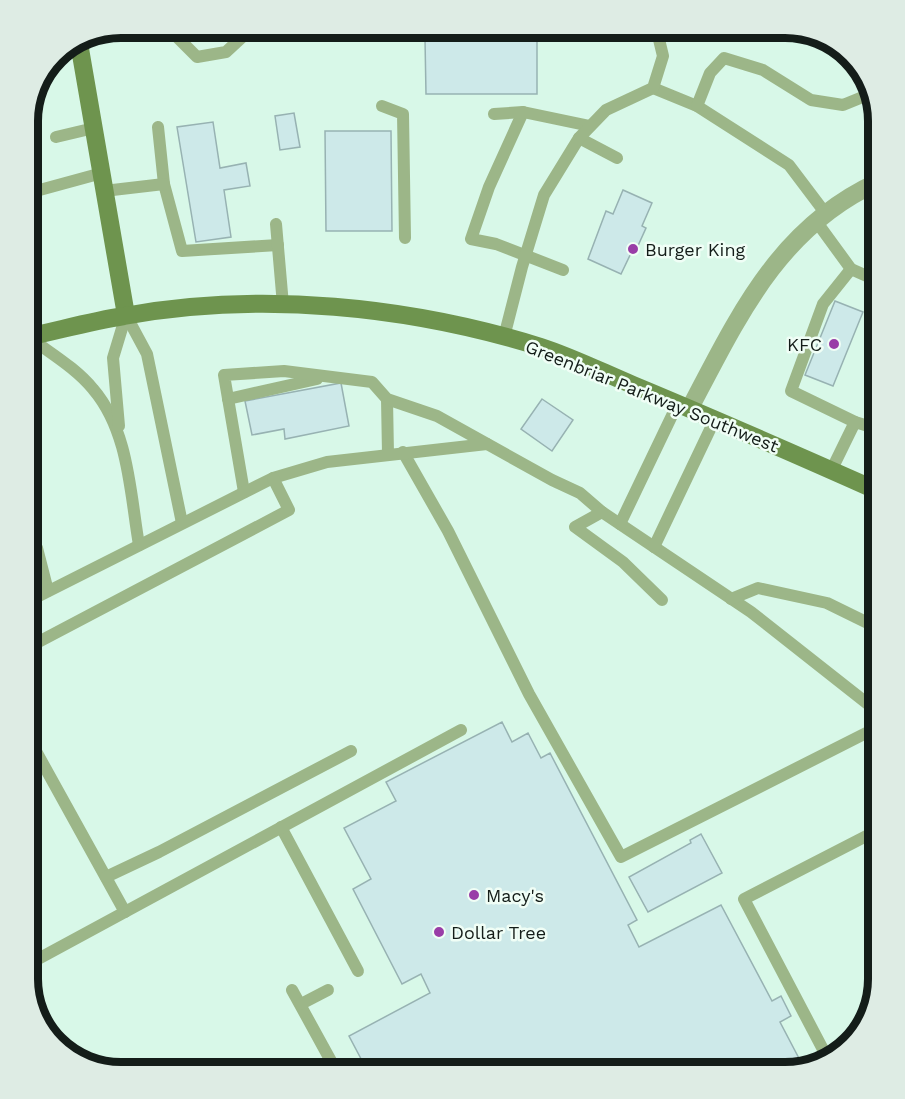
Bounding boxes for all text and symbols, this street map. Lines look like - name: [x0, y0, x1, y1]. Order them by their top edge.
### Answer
- place label: Burger King: [645, 239, 746, 260]
- marker: Burger King: [626, 242, 640, 256]
- place label: KFC: [787, 334, 822, 355]
- street label: Greenbriar Parkway Southwest: [522, 335, 782, 457]
- marker: KFC: [827, 337, 841, 351]
- place label: Macy's: [486, 885, 544, 906]
- marker: Macy's: [467, 888, 481, 902]
- place label: Dollar Tree: [451, 922, 546, 943]
- marker: Dollar Tree: [432, 925, 446, 939]

